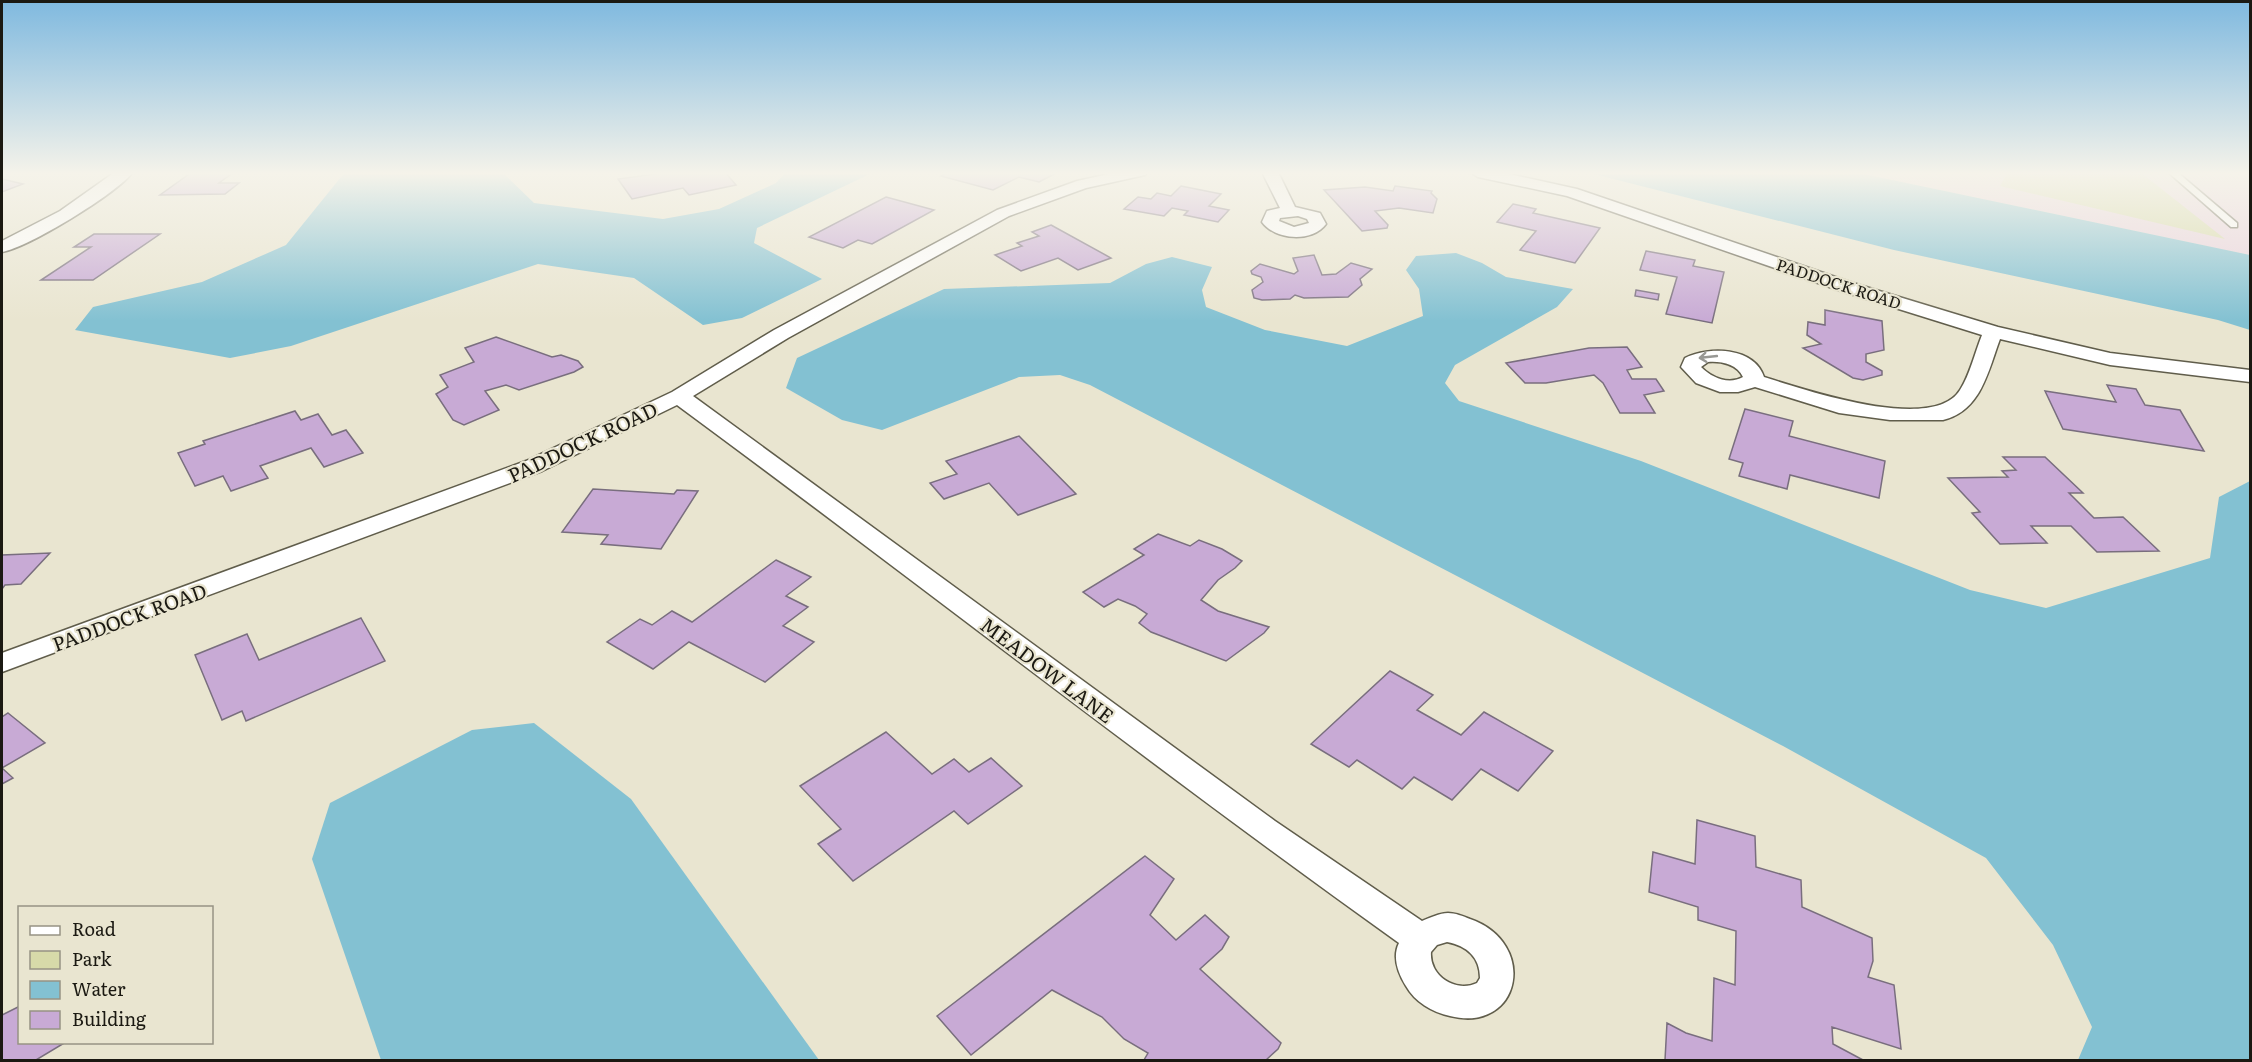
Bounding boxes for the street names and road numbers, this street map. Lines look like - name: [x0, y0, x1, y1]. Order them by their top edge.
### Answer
- street label: PADDOCK ROAD: [1774, 252, 1904, 314]
- street label: PADDOCK ROAD: [502, 393, 662, 489]
- street label: PADDOCK ROAD: [48, 574, 210, 658]
- street label: MEADOW LANE: [975, 609, 1121, 729]

